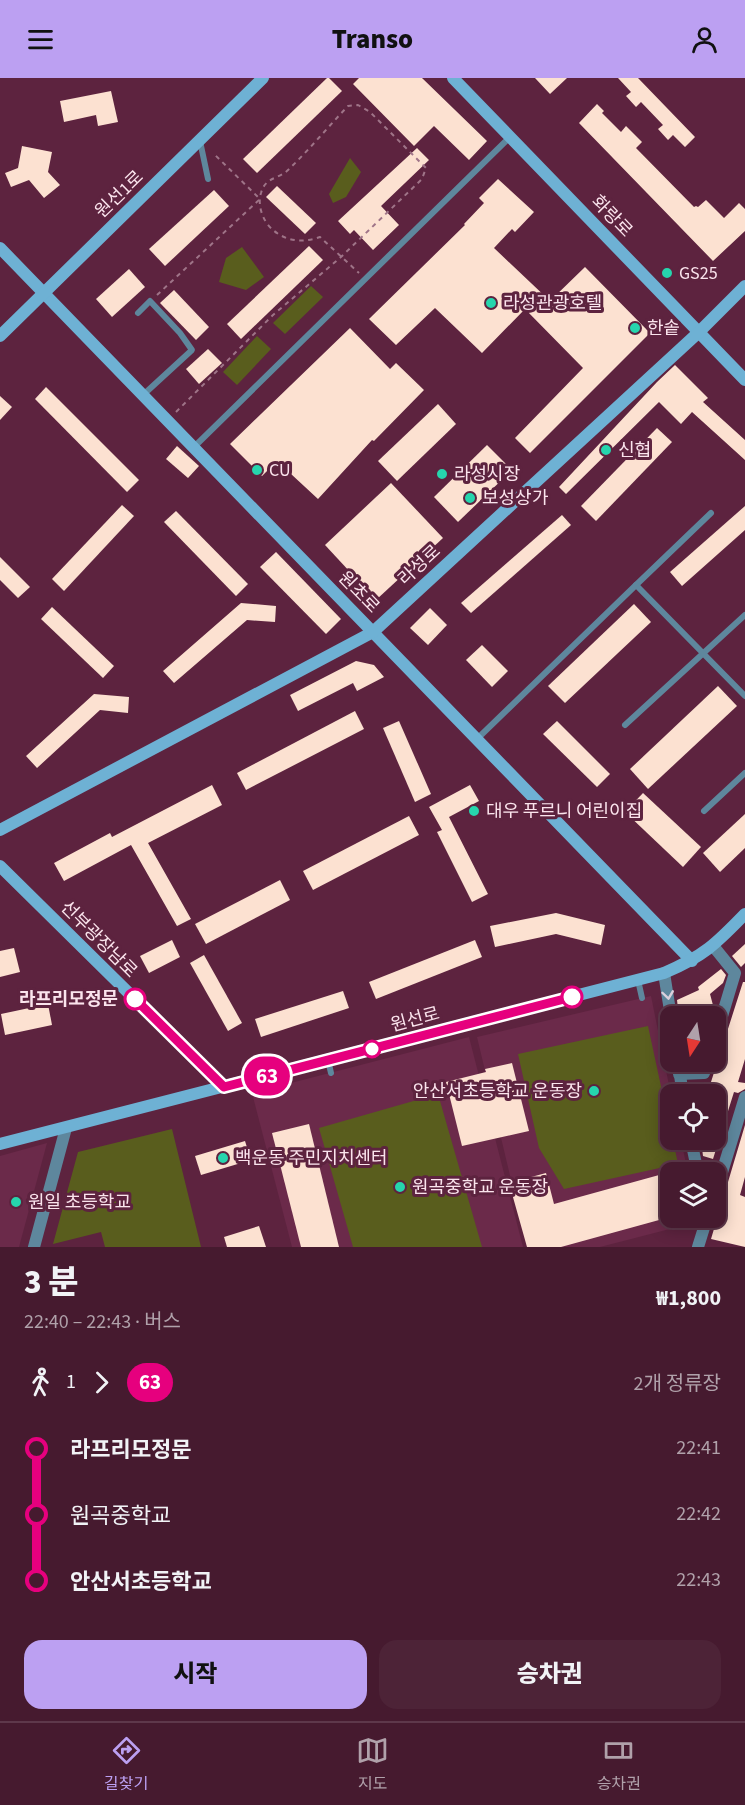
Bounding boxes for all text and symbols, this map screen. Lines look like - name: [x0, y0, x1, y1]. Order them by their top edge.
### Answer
- text: Transo: [332, 20, 413, 59]
- icon: menu: [24, 23, 57, 56]
- icon: person: [688, 23, 721, 56]
- street label: 원선1로: [90, 165, 149, 224]
- street label: 화랑로: [585, 190, 638, 243]
- place label: GS25: [679, 261, 718, 286]
- marker: GS25: [660, 266, 674, 280]
- place label: 라성관광호텔: [503, 291, 602, 316]
- marker: 라성관광호텔: [484, 296, 498, 310]
- place label: 한솥: [647, 316, 680, 341]
- marker: 한솥: [628, 321, 642, 335]
- place label: 신협: [618, 438, 651, 463]
- marker: 신협: [599, 443, 613, 457]
- place label: CU: [269, 458, 291, 483]
- place label: 라성시장: [454, 462, 520, 487]
- marker: CU: [250, 463, 264, 477]
- marker: 라성시장: [435, 467, 449, 481]
- place label: 보성상가: [482, 486, 549, 511]
- marker: 보성상가: [463, 491, 477, 505]
- street label: 라성로: [393, 539, 446, 591]
- street label: 원초로: [332, 566, 385, 619]
- place label: 대우 푸르니 어린이집: [486, 799, 642, 824]
- marker: 대우 푸르니 어린이집: [467, 804, 481, 818]
- street label: 선부광장남로: [55, 895, 143, 983]
- unlabelled marker: [561, 986, 583, 1008]
- place label: 라프리모정문: [19, 987, 118, 1012]
- marker: 라프리모정문: [124, 988, 146, 1010]
- one-way arrow: [661, 990, 673, 1000]
- street label: 원선로: [388, 1001, 442, 1038]
- north arrow: [660, 1006, 726, 1072]
- map controls: [660, 1006, 726, 1228]
- unlabelled marker: [363, 1040, 381, 1058]
- line badge: 63: [240, 1056, 294, 1096]
- text: 63: [256, 1061, 278, 1091]
- place label: 안산서초등학교 운동장: [413, 1079, 582, 1104]
- marker: 안산서초등학교 운동장: [587, 1084, 601, 1098]
- button: locate: [660, 1084, 726, 1150]
- place label: 백운동 주민지치센터: [235, 1146, 388, 1171]
- marker: 백운동 주민지치센터: [216, 1151, 230, 1165]
- button: layers: [660, 1162, 726, 1228]
- place label: 원곡중학교 운동장: [412, 1175, 548, 1200]
- marker: 원곡중학교 운동장: [393, 1180, 407, 1194]
- place label: 원일 초등학교: [28, 1190, 131, 1215]
- marker: 원일 초등학교: [9, 1195, 23, 1209]
- text: 3 분: [24, 1259, 79, 1306]
- text: ₩1,800: [656, 1282, 721, 1314]
- text: 22:40 – 22:43 · 버스: [24, 1308, 181, 1336]
- icon: walk: [24, 1366, 57, 1399]
- icon: forward: [85, 1366, 118, 1399]
- text: 63: [139, 1367, 161, 1397]
- text: 1: [66, 1368, 76, 1396]
- text: 2개 정류장: [633, 1370, 721, 1398]
- text: 라프리모정문: [70, 1434, 191, 1466]
- text: 22:41: [676, 1434, 721, 1462]
- text: 원곡중학교: [70, 1500, 171, 1532]
- text: 22:42: [676, 1500, 721, 1528]
- text: 안산서초등학교: [70, 1566, 212, 1598]
- text: 22:43: [676, 1566, 721, 1594]
- button: 시작: [24, 1640, 367, 1709]
- button: 승차권: [379, 1640, 721, 1709]
- tab: 길찾기: [104, 1734, 148, 1795]
- tab: 지도: [356, 1734, 389, 1795]
- tab: 승차권: [597, 1734, 641, 1795]

